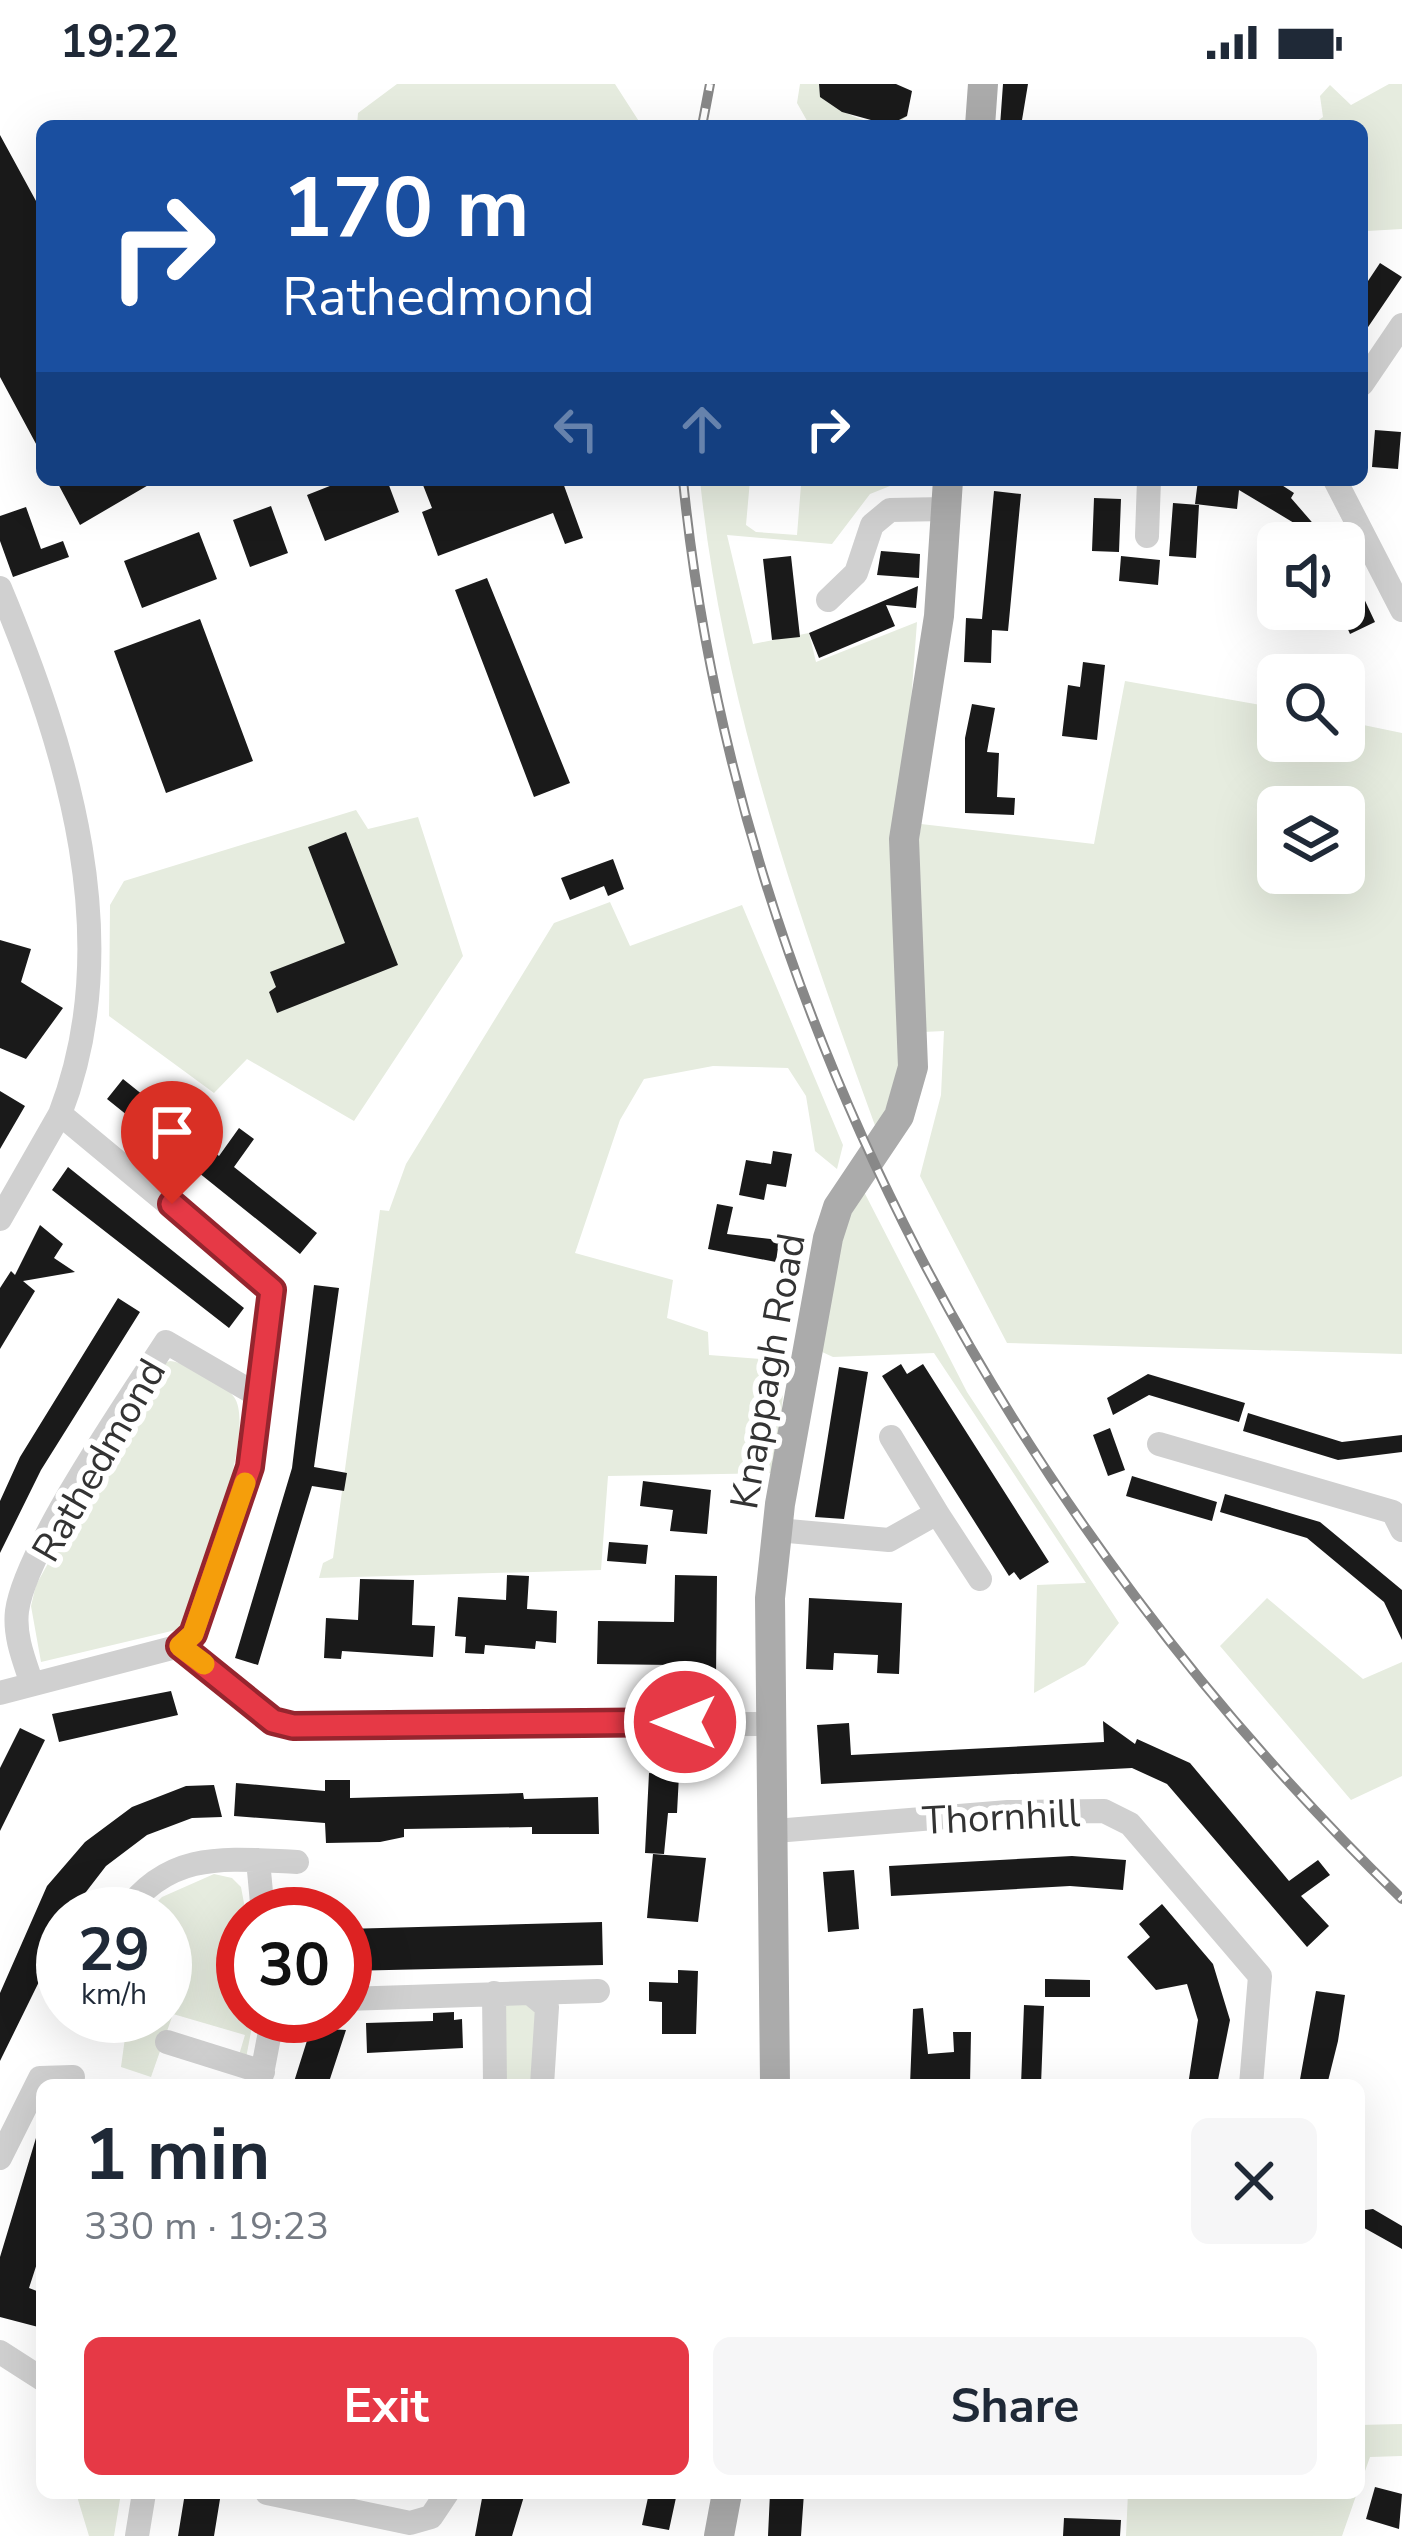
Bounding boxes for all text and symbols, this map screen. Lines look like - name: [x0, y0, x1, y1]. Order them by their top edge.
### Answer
- text: 19:22: [60, 12, 179, 73]
- text: 170 m: [282, 151, 530, 266]
- icon: right: [84, 168, 240, 324]
- text: Rathedmond: [282, 260, 595, 334]
- icon: left: [543, 396, 609, 462]
- icon: ahead: [669, 396, 735, 462]
- icon: right: [795, 396, 861, 462]
- map controls: [1257, 522, 1365, 894]
- button: sound: [1257, 522, 1365, 630]
- button: search: [1257, 654, 1365, 762]
- button: layers: [1257, 786, 1365, 894]
- pin: [121, 1081, 223, 1204]
- icon: arrive: [139, 1099, 205, 1165]
- street label: Knappagh Road: [718, 1229, 819, 1513]
- street label: Rathedmond: [20, 1350, 179, 1572]
- position arrow: [622, 1659, 748, 1785]
- street label: Thornhill: [921, 1787, 1082, 1848]
- speed limit sign: 30: [216, 1887, 372, 2043]
- text: 29: [78, 1909, 150, 1991]
- text: km/h: [81, 1974, 147, 2015]
- text: 1 min: [84, 2106, 270, 2204]
- button: close: [1191, 2118, 1317, 2244]
- text: 330 m · 19:23: [84, 2200, 329, 2253]
- button: Exit: [84, 2337, 689, 2475]
- button: Share: [713, 2337, 1317, 2475]

